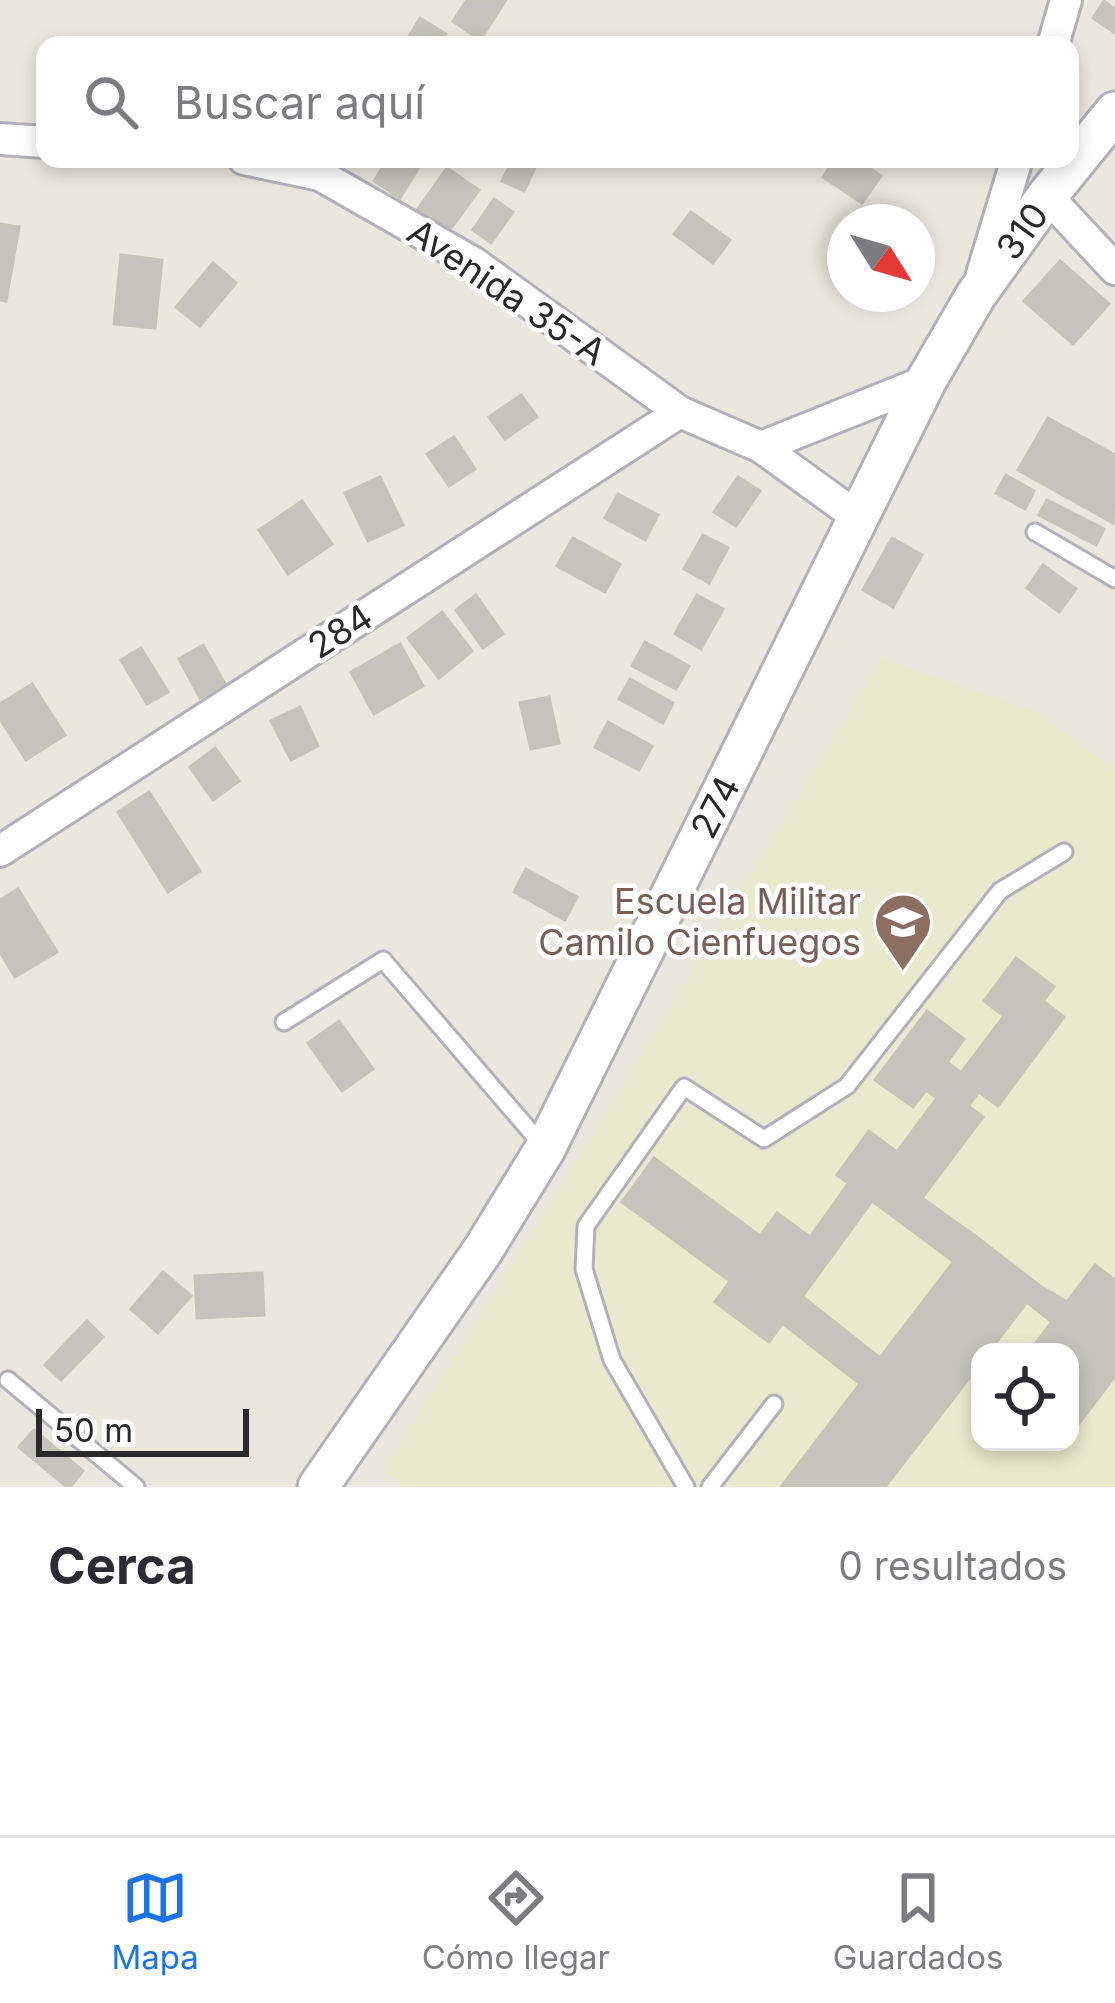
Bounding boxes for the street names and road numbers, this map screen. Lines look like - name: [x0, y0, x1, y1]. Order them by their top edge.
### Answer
- street label: 310: [987, 194, 1057, 268]
- street label: Avenida 35-A: [400, 210, 614, 374]
- street label: 284: [300, 594, 380, 668]
- street label: 274: [681, 769, 749, 845]

